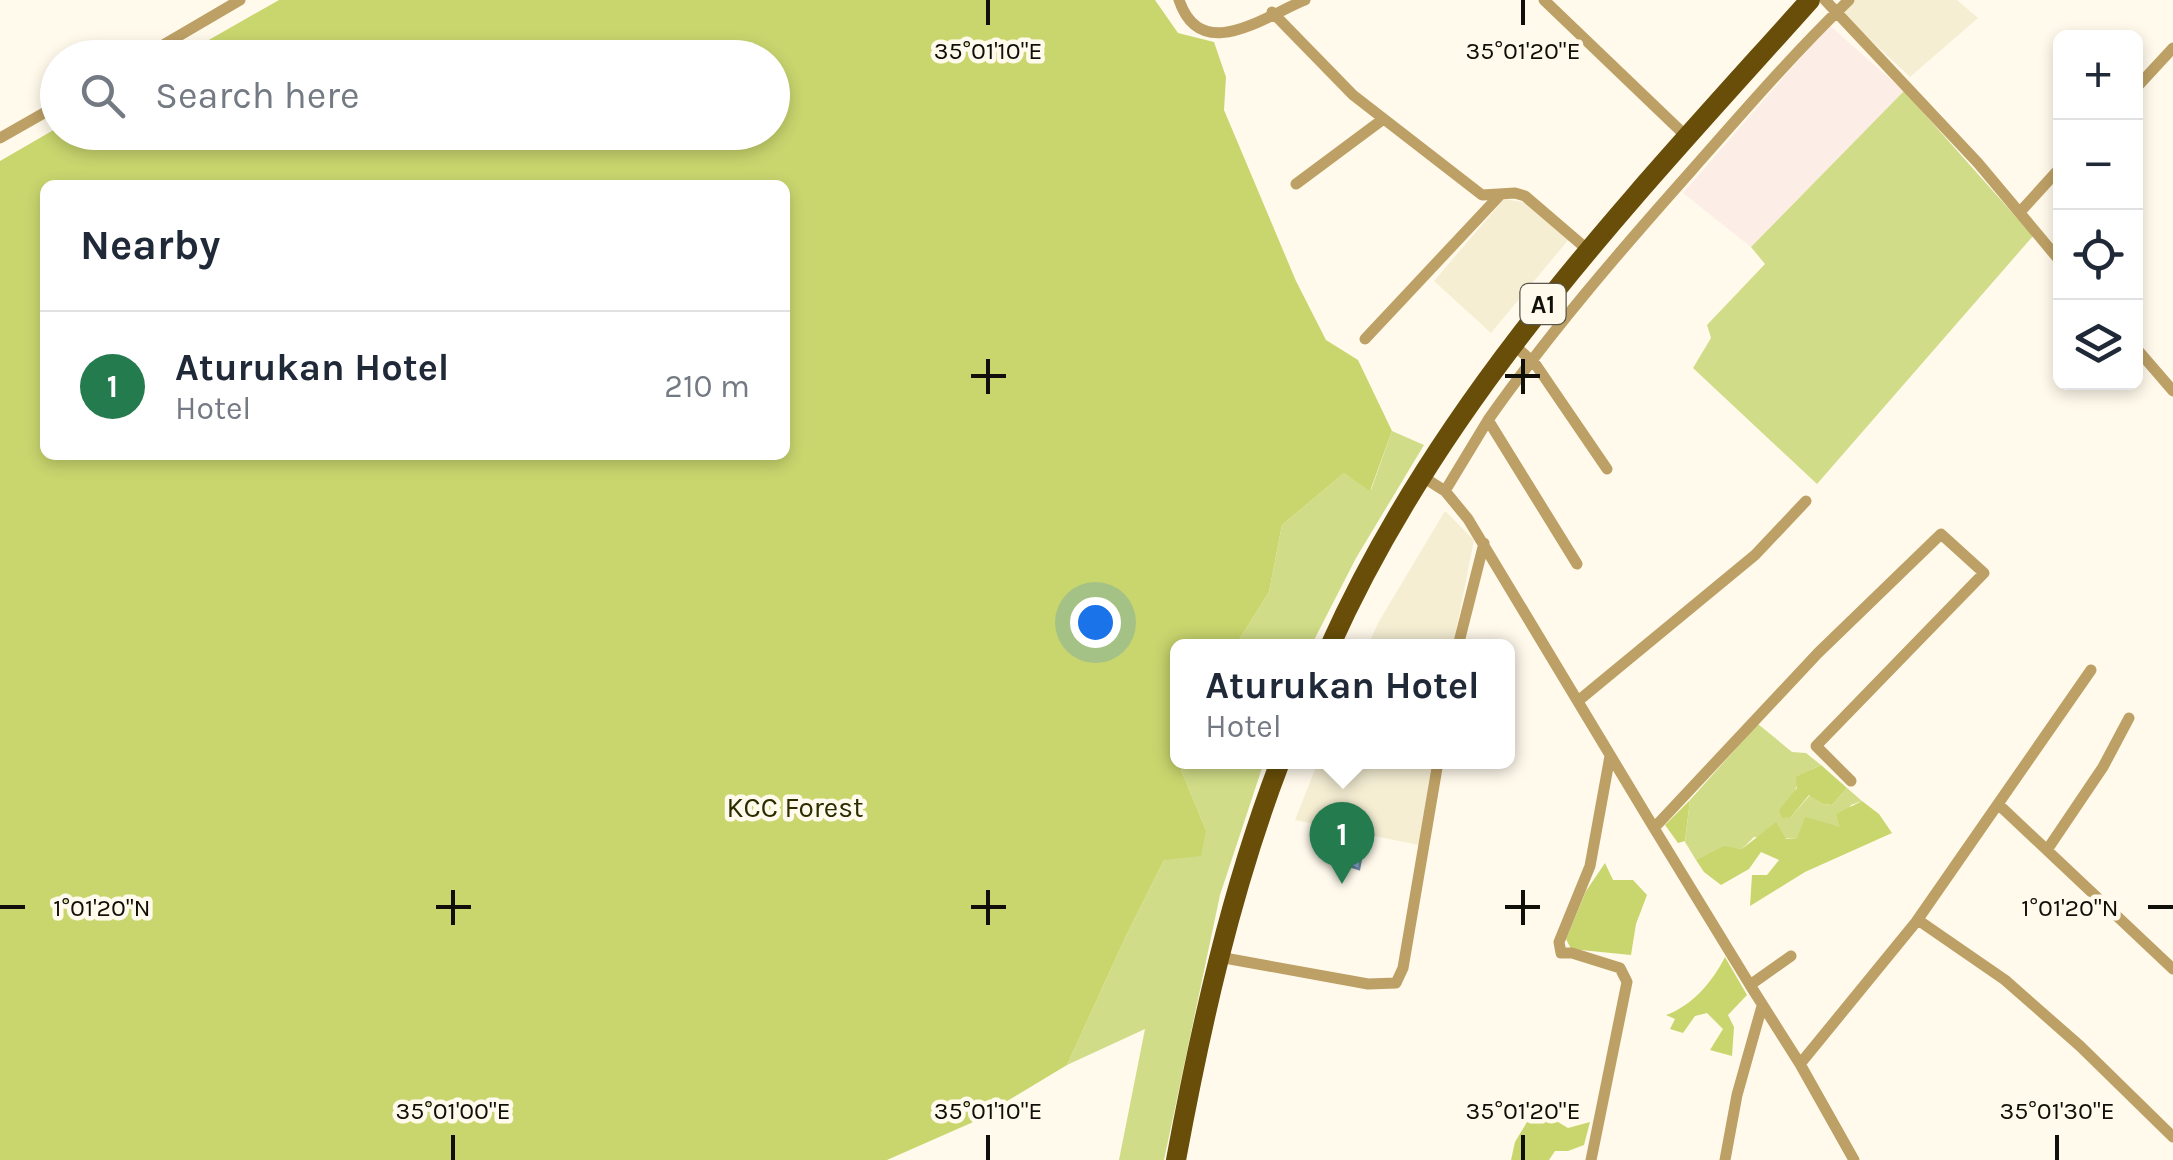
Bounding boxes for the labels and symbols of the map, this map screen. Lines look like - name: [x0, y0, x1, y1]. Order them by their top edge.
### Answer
- text: 35°01'10"E: [934, 36, 1042, 65]
- text: 35°01'20"E: [1466, 36, 1580, 65]
- road number: A1: [1520, 284, 1566, 324]
- your location: [1070, 597, 1121, 648]
- park label: KCC Forest: [727, 791, 863, 824]
- pin: 1: [1310, 802, 1374, 884]
- text: 1°01'20"N: [53, 893, 151, 922]
- text: 1°01'20"N: [2021, 893, 2119, 922]
- text: 35°01'00"E: [395, 1096, 511, 1125]
- text: 35°01'10"E: [934, 1096, 1042, 1125]
- text: 35°01'20"E: [1466, 1096, 1580, 1125]
- text: 35°01'30"E: [1999, 1096, 2115, 1125]

